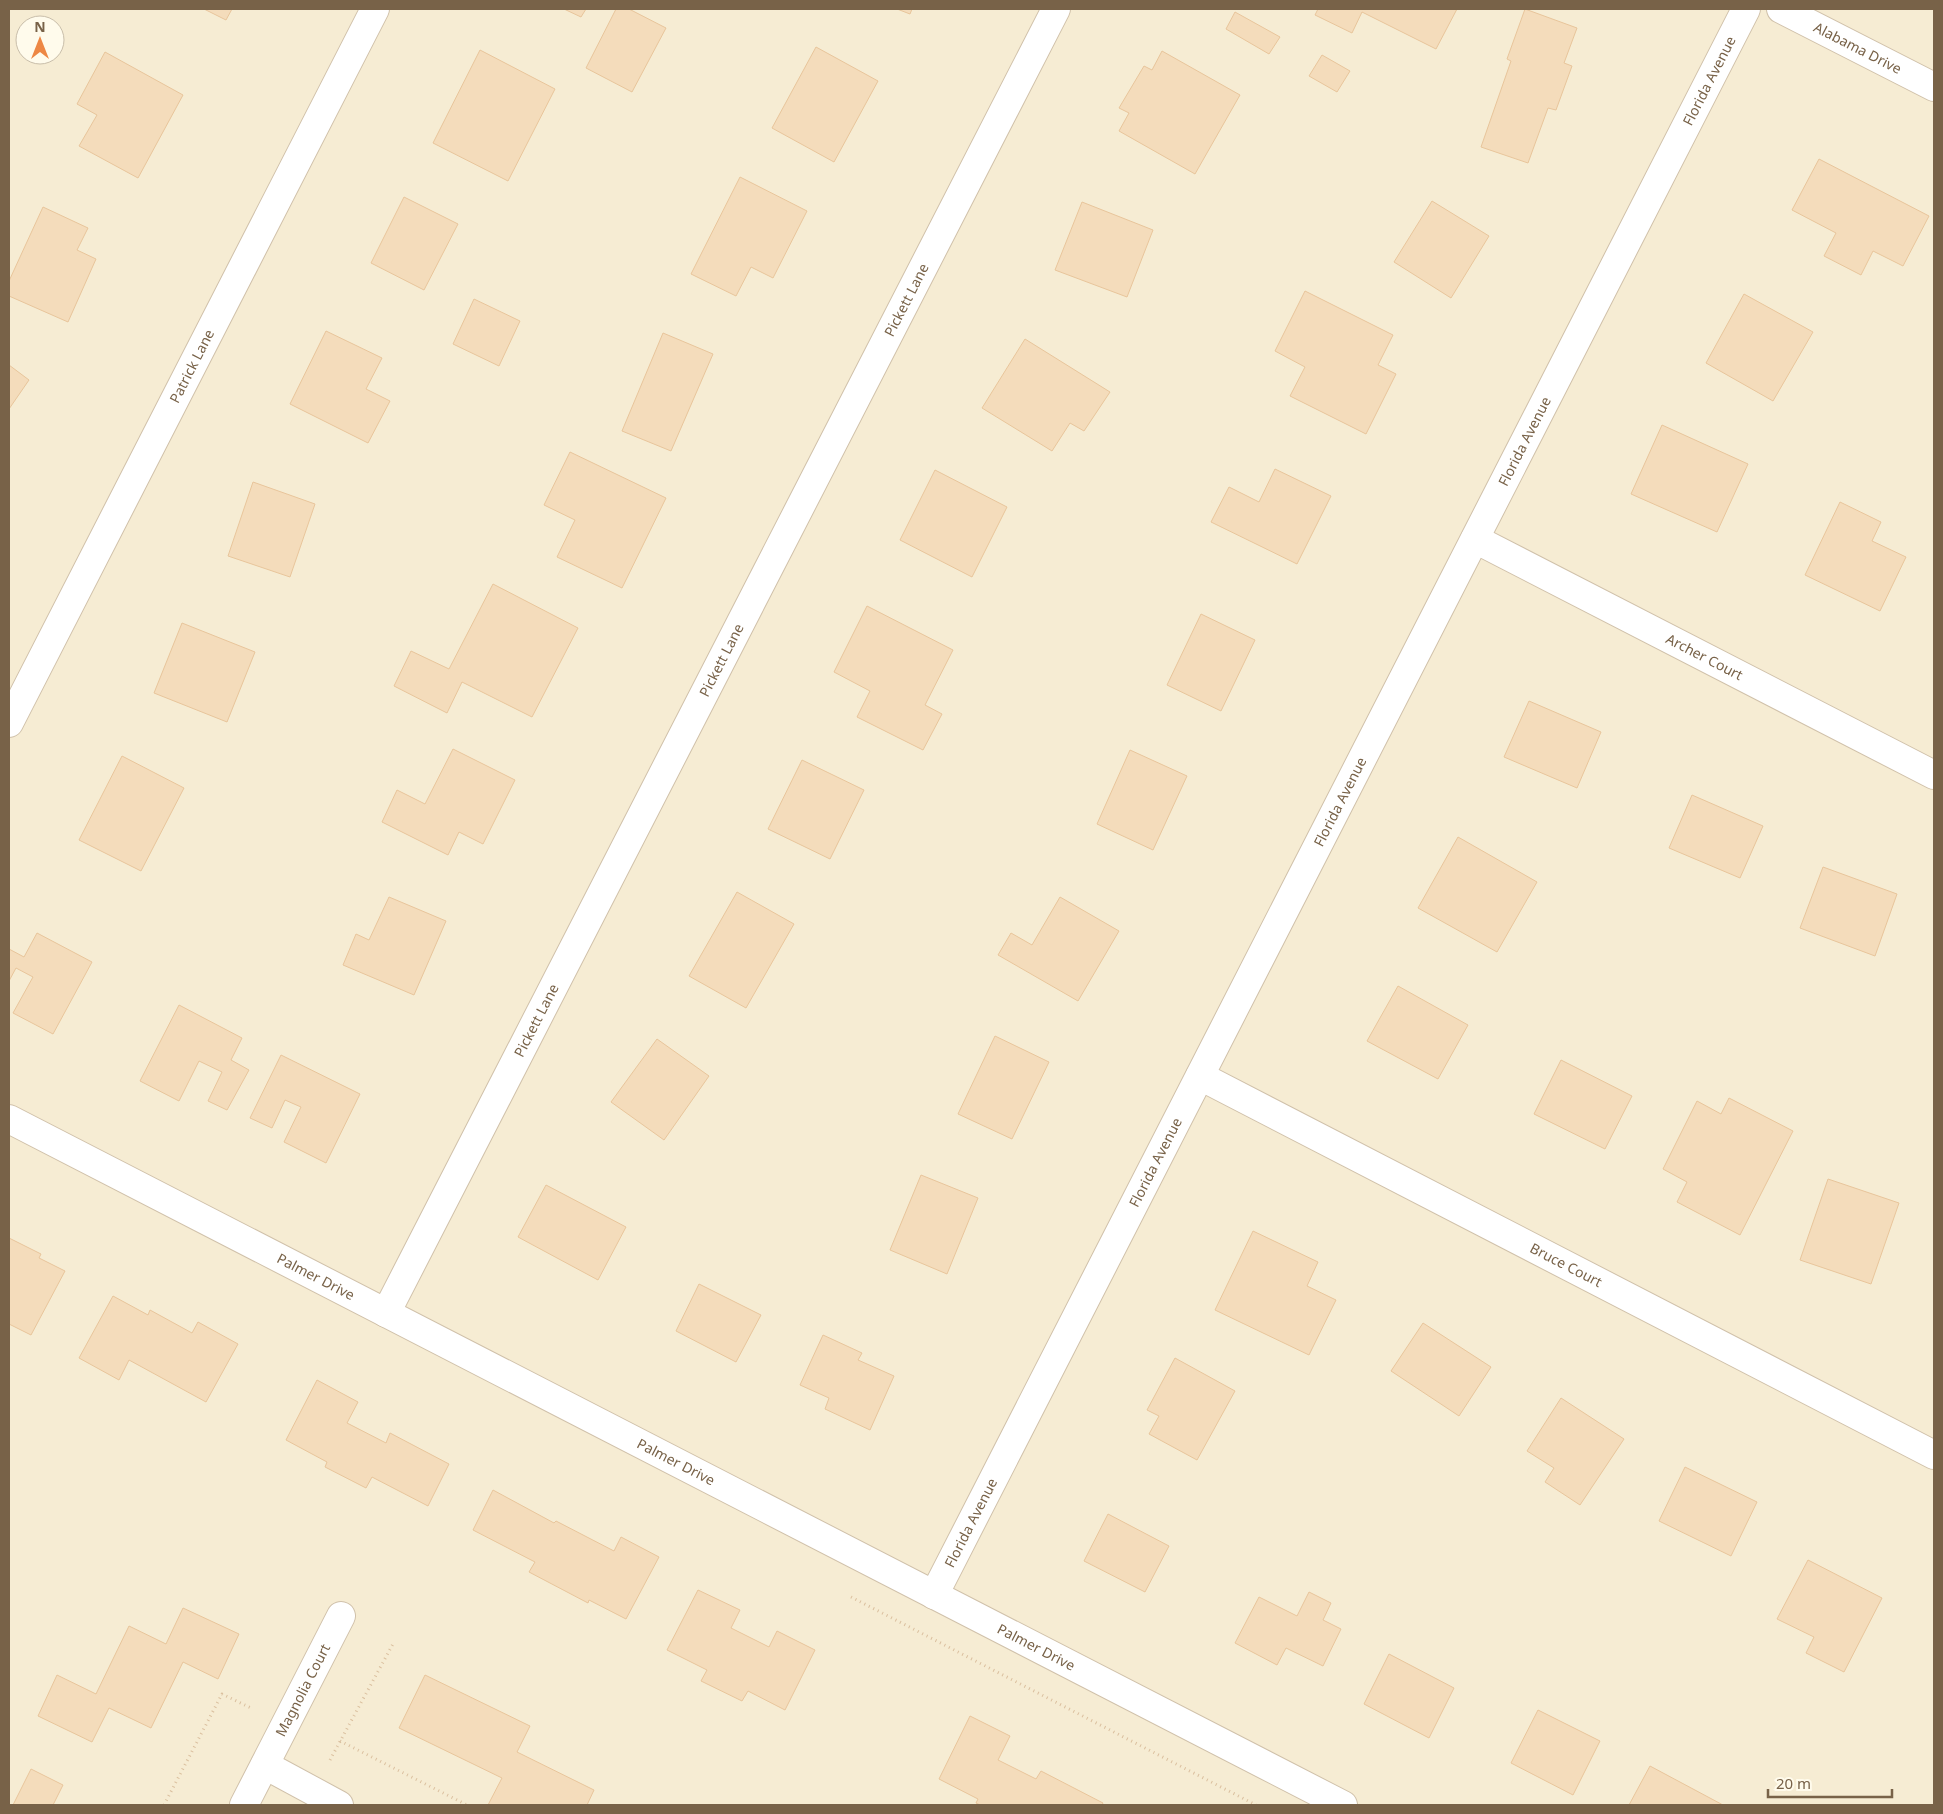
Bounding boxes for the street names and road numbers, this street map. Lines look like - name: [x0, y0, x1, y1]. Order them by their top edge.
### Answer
- street label: Alabama Drive: [1811, 17, 1905, 78]
- street label: Florida Avenue: [1678, 33, 1740, 129]
- street label: Pickett Lane: [879, 260, 933, 339]
- street label: Patrick Lane: [165, 326, 218, 406]
- street label: Florida Avenue: [1493, 393, 1555, 489]
- street label: Pickett Lane: [694, 620, 748, 700]
- street label: Archer Court: [1663, 629, 1746, 684]
- street label: Florida Avenue: [1309, 754, 1370, 850]
- street label: Pickett Lane: [509, 980, 563, 1060]
- street label: Florida Avenue: [1124, 1114, 1186, 1210]
- street label: Bruce Court: [1527, 1238, 1606, 1291]
- street label: Palmer Drive: [274, 1248, 358, 1304]
- street label: Palmer Drive: [634, 1434, 718, 1489]
- street label: Florida Avenue: [940, 1475, 1001, 1571]
- street label: Palmer Drive: [994, 1619, 1079, 1675]
- street label: Magnolia Court: [271, 1640, 334, 1740]

